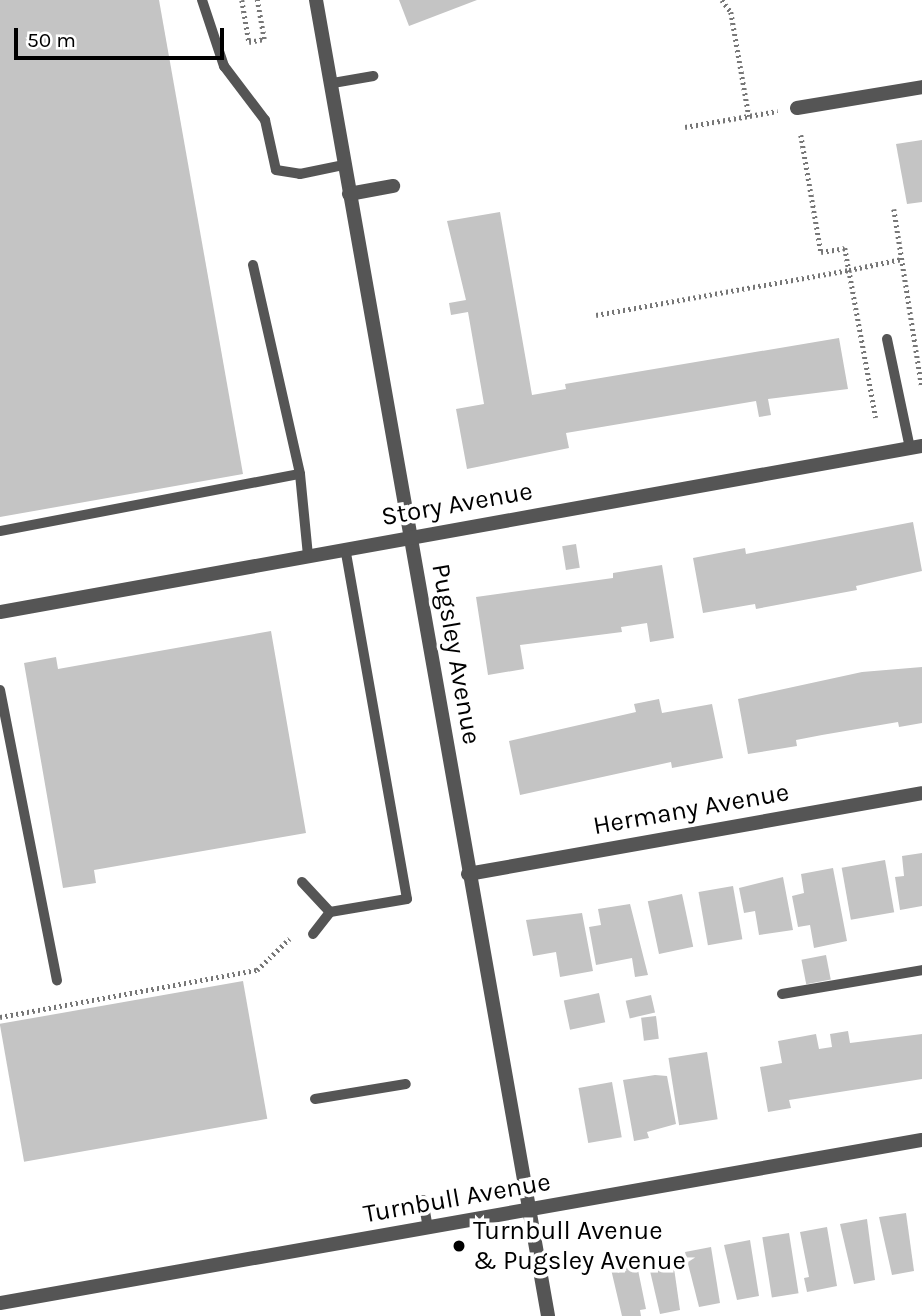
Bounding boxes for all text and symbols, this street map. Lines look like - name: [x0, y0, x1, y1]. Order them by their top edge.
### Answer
- scale bar: [18, 14, 228, 58]
- text: 50 m: [27, 28, 76, 52]
- street label: Story Avenue: [379, 475, 535, 533]
- street label: Pugsley Avenue: [425, 561, 487, 747]
- street label: Hermany Avenue: [591, 776, 791, 842]
- street label: Turnbull Avenue: [361, 1166, 553, 1230]
- place label: Turnbull Avenue & Pugsley Avenue: [473, 1215, 686, 1276]
- marker: Turnbull Avenue & Pugsley Avenue: [451, 1238, 467, 1254]

